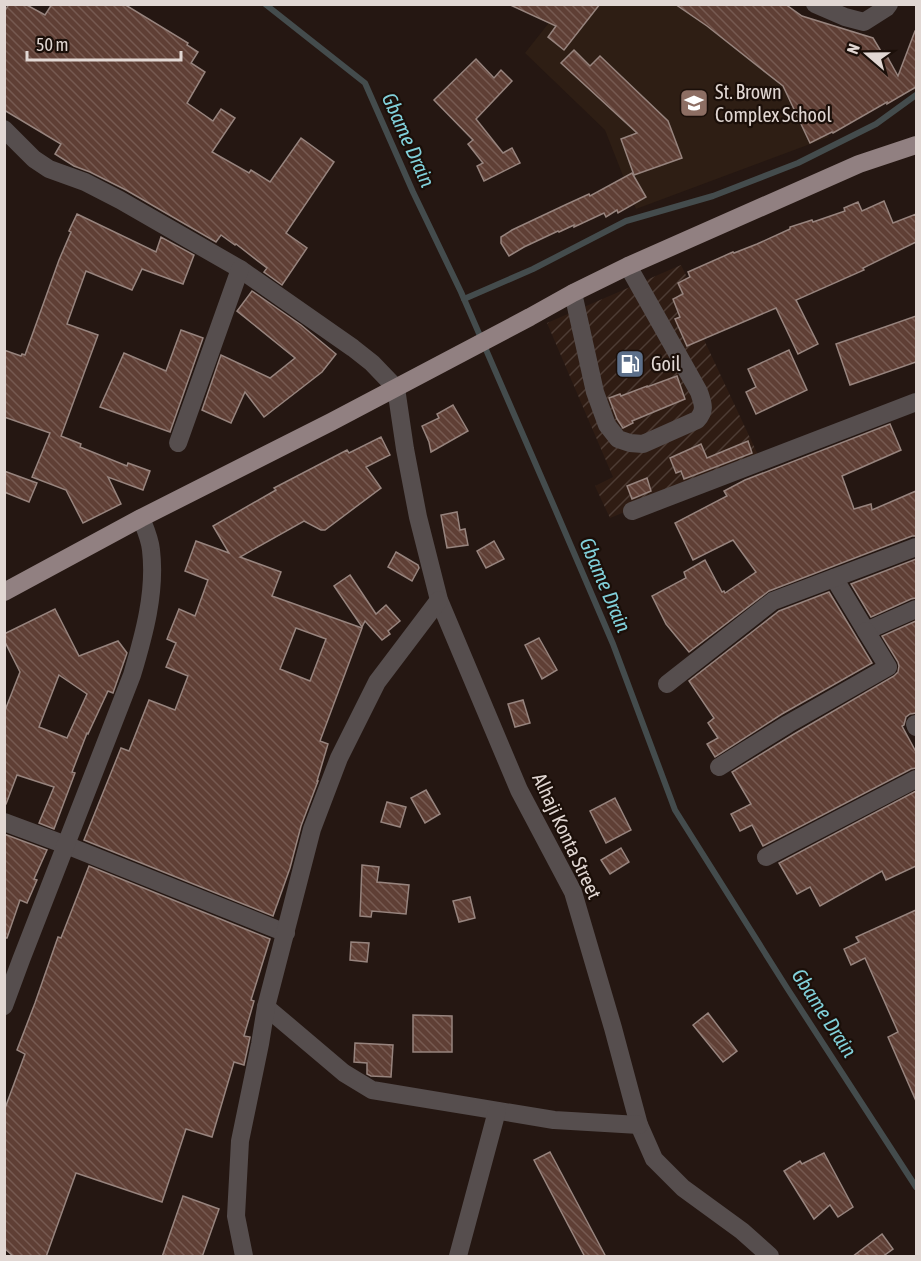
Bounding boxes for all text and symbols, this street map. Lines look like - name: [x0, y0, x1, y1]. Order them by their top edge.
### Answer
- scale bar: [27, 24, 182, 62]
- north arrow: [837, 24, 897, 84]
- text: 50 m: [36, 34, 68, 55]
- text: N: [843, 41, 863, 56]
- place label: St. Brown Complex School: [715, 80, 832, 126]
- school or university icon: St. Brown Complex School: [678, 87, 710, 119]
- water label: Gbame Drain: [378, 89, 440, 190]
- fuel station icon: Goil: [614, 348, 646, 380]
- place label: Goil: [651, 352, 682, 375]
- water label: Gbame Drain: [575, 534, 637, 636]
- street label: Alhaji Konta Street: [528, 769, 607, 903]
- water label: Gbame Drain: [787, 964, 862, 1061]

